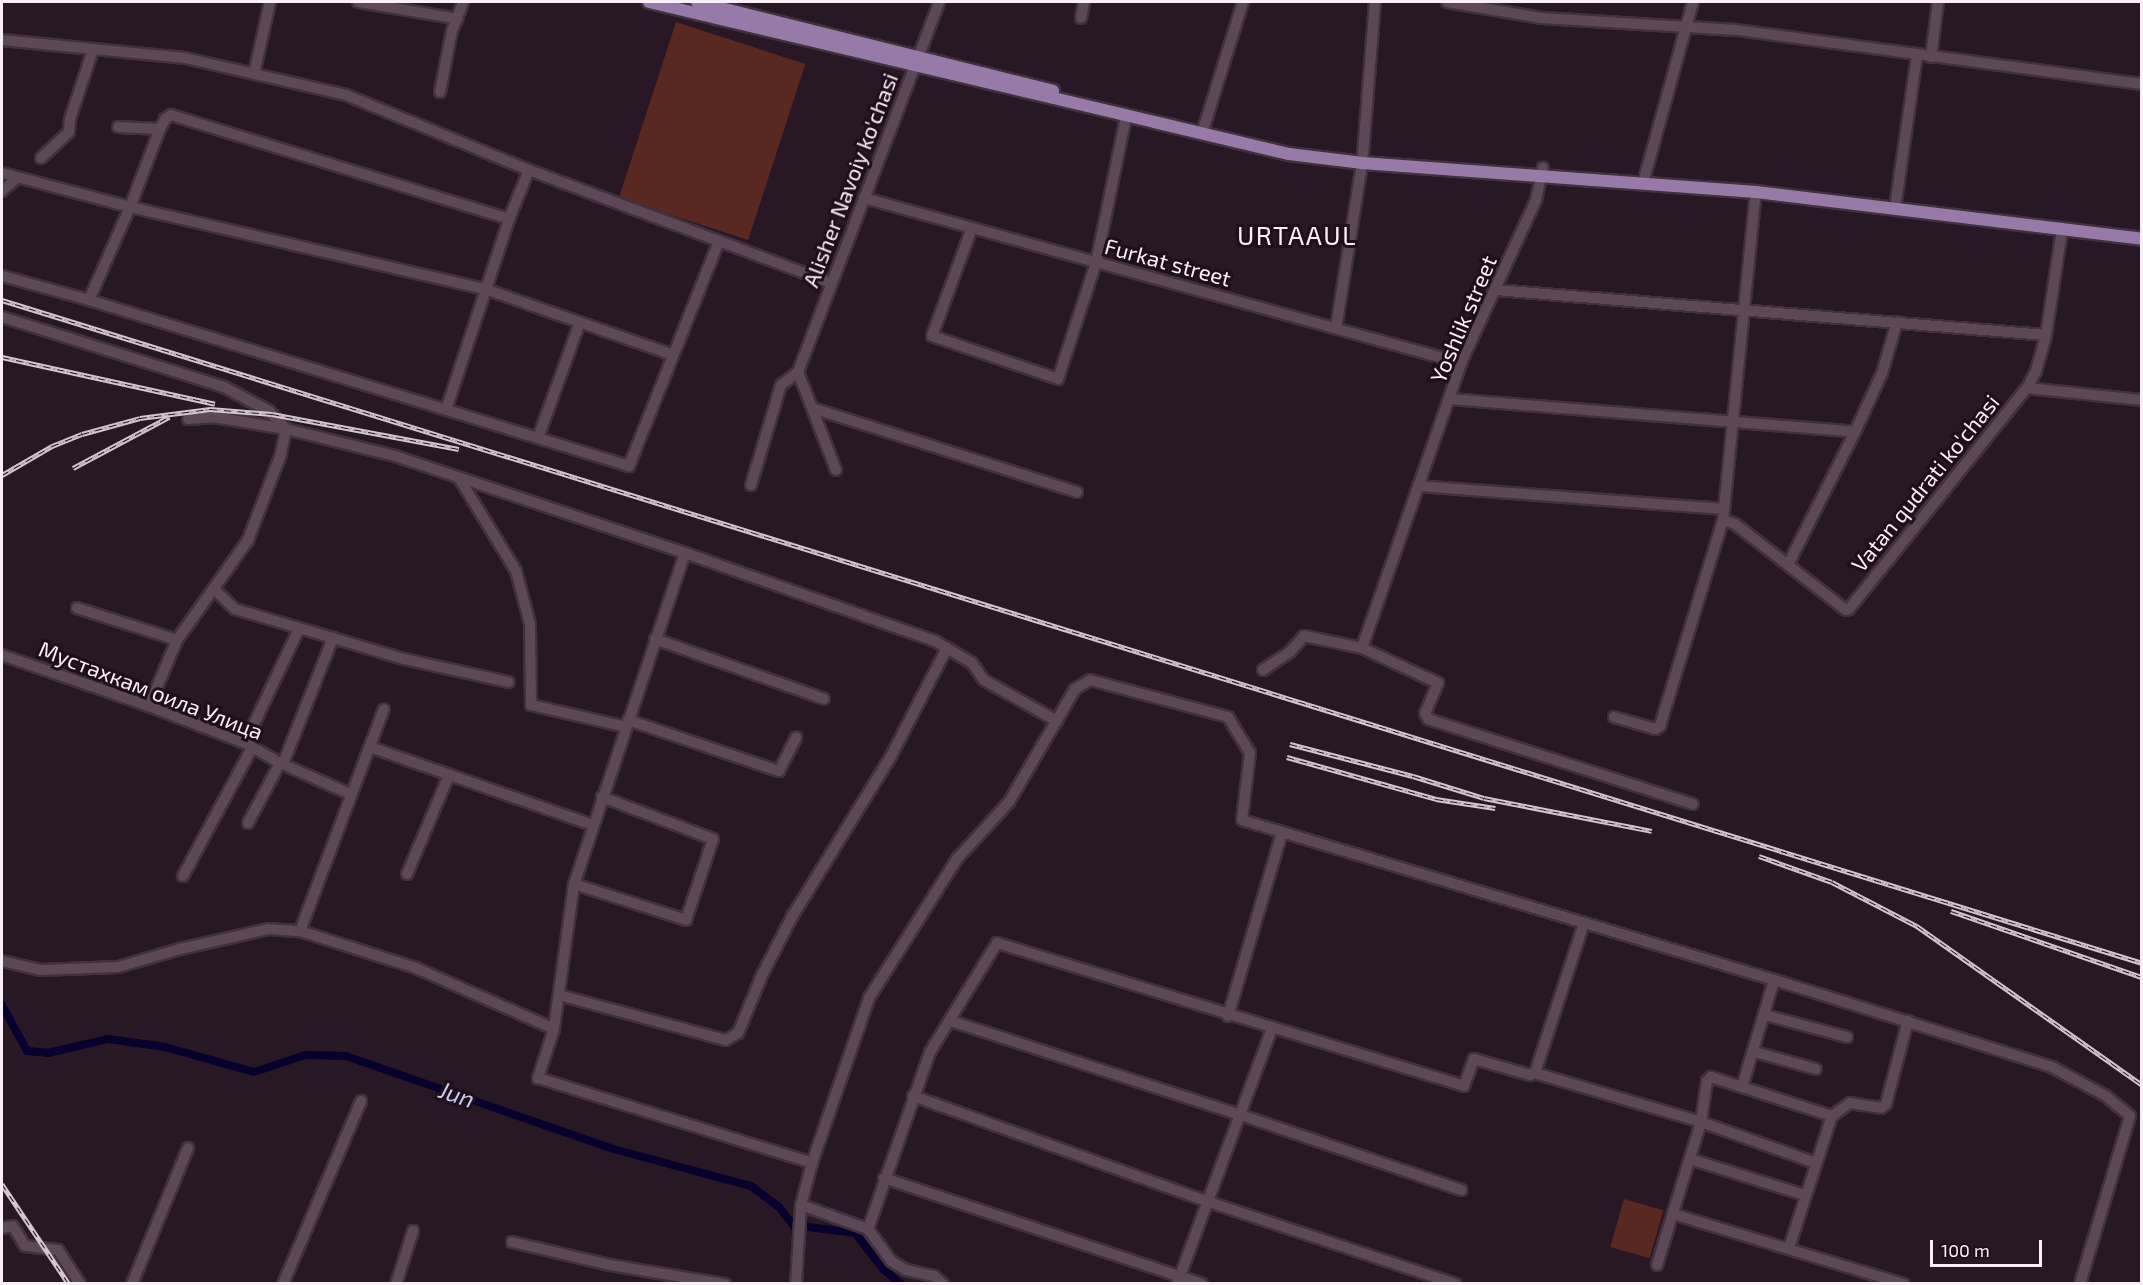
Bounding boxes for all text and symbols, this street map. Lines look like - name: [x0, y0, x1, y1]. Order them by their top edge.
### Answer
- street label: Alisher Navoiy ko'chasi: [797, 69, 903, 291]
- district label: URTAAUL: [1237, 219, 1357, 251]
- street label: Furkat street: [1102, 232, 1234, 292]
- street label: Yoshlik street: [1424, 251, 1502, 387]
- street label: Vatan qudrati ko'chasi: [1846, 389, 2004, 577]
- street label: Мустахкам оила Улица: [35, 635, 267, 745]
- water label: Jun: [435, 1075, 479, 1113]
- scale bar: [1933, 1228, 2046, 1266]
- text: 100 m: [1941, 1239, 1990, 1261]

